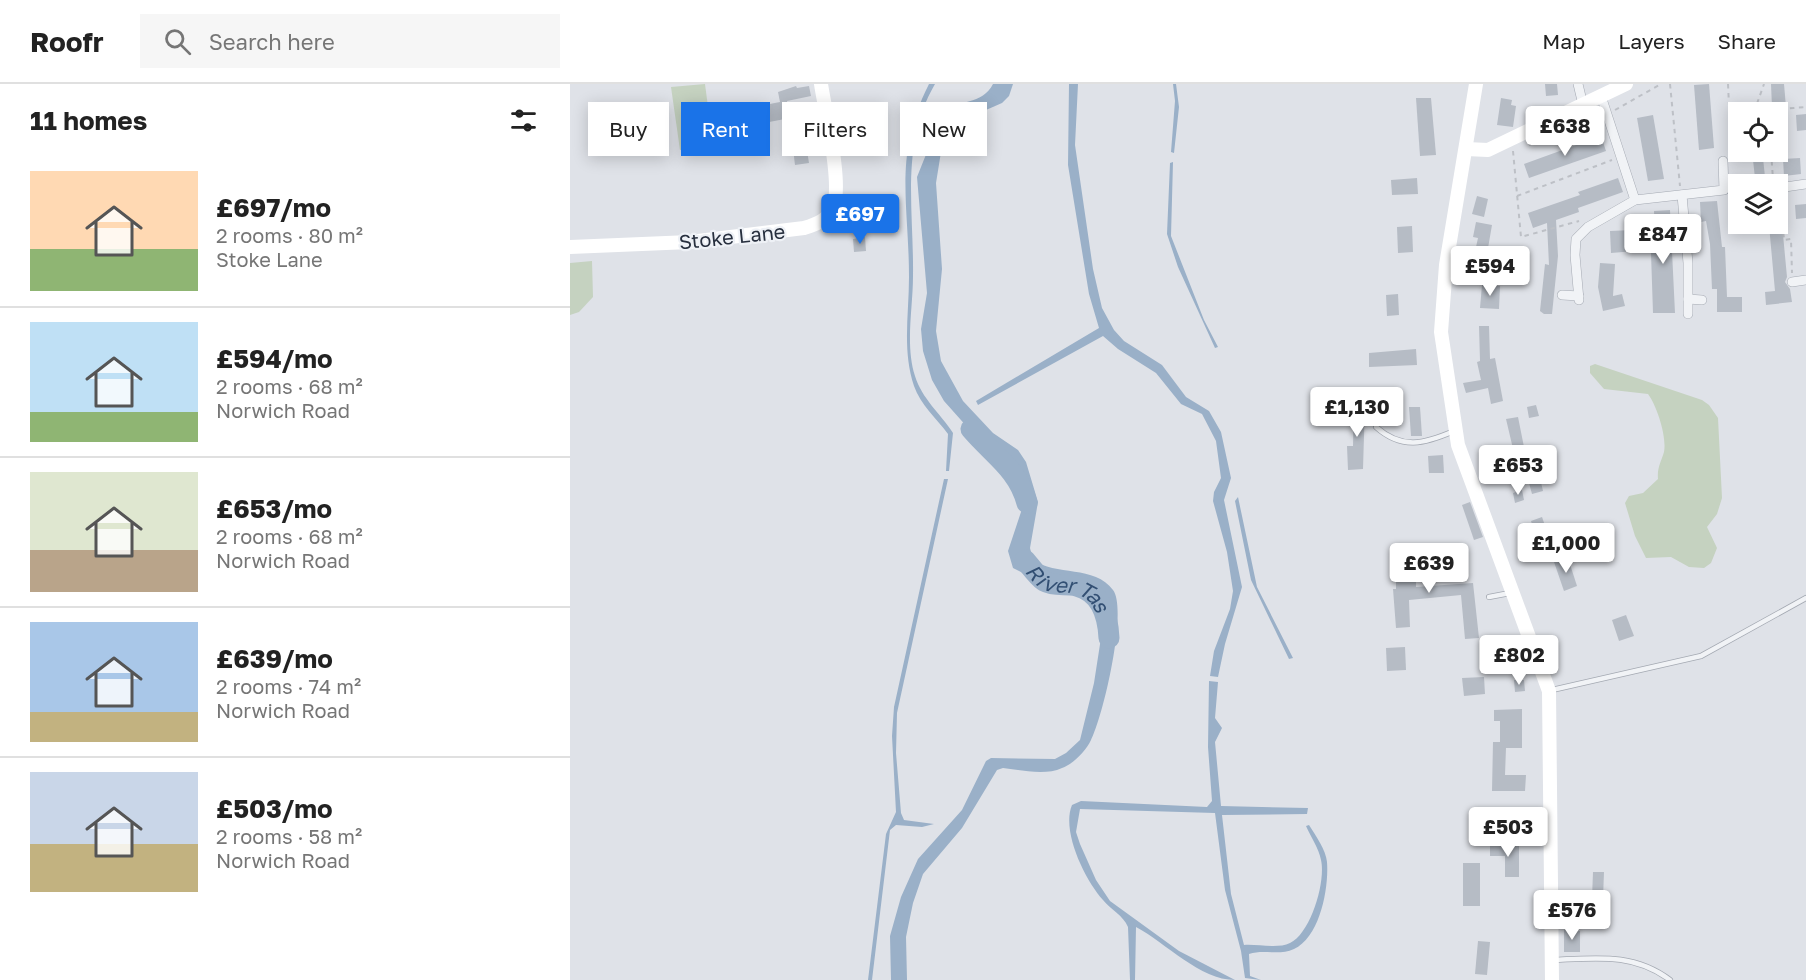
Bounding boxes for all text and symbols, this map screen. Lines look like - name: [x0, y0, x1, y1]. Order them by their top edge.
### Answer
- search box: [140, 14, 560, 68]
- text: Roofr: [30, 25, 104, 58]
- icon: search: [161, 25, 194, 58]
- text: Search here: [209, 28, 335, 55]
- text: Map: [1542, 28, 1585, 54]
- text: Layers: [1618, 28, 1685, 54]
- text: Share: [1718, 28, 1776, 54]
- chip: Buy: [588, 102, 669, 156]
- chip: Rent: [681, 102, 770, 156]
- chip: Filters: [782, 102, 888, 156]
- chip: New: [900, 102, 987, 156]
- map controls: [1728, 102, 1788, 234]
- button: locate: [1728, 102, 1788, 162]
- icon: filters: [507, 104, 540, 137]
- text: 11 homes: [30, 105, 147, 136]
- pin: £638: [1529, 106, 1601, 157]
- text: £638: [1540, 113, 1590, 137]
- button: layers: [1728, 174, 1788, 234]
- text: £697/mo: [216, 192, 331, 223]
- pin: £697: [824, 194, 896, 245]
- icon: home: [78, 195, 150, 267]
- text: £697: [835, 201, 885, 225]
- pin: £847: [1627, 214, 1699, 265]
- street label: Stoke Lane: [678, 218, 786, 254]
- text: £847: [1638, 221, 1688, 245]
- text: 2 rooms · 80 m²: [216, 223, 363, 247]
- pin: £594: [1454, 246, 1526, 297]
- text: Stoke Lane: [216, 247, 323, 271]
- text: £594: [1465, 253, 1515, 277]
- text: £594/mo: [216, 343, 333, 374]
- icon: home: [78, 346, 150, 418]
- text: 2 rooms · 68 m²: [216, 374, 363, 398]
- pin: £1,130: [1308, 387, 1406, 438]
- text: £1,130: [1324, 394, 1390, 418]
- text: Norwich Road: [216, 398, 350, 422]
- pin: £653: [1482, 445, 1554, 496]
- text: £653: [1493, 452, 1543, 476]
- text: £653/mo: [216, 493, 332, 524]
- icon: home: [78, 496, 150, 568]
- pin: £1,000: [1517, 523, 1615, 574]
- text: 2 rooms · 68 m²: [216, 524, 363, 548]
- text: £1,000: [1532, 530, 1600, 554]
- pin: £639: [1393, 543, 1465, 594]
- text: Norwich Road: [216, 548, 350, 572]
- text: £639: [1404, 550, 1454, 574]
- water label: River Tas: [1020, 558, 1116, 617]
- pin: £802: [1483, 635, 1555, 686]
- text: £802: [1493, 642, 1545, 666]
- text: £639/mo: [216, 643, 333, 674]
- icon: home: [78, 646, 150, 718]
- text: 2 rooms · 74 m²: [216, 674, 361, 698]
- text: Norwich Road: [216, 698, 350, 722]
- text: £503/mo: [216, 793, 333, 824]
- icon: home: [78, 796, 150, 868]
- pin: £503: [1472, 807, 1544, 858]
- text: £503: [1483, 814, 1533, 838]
- text: 2 rooms · 58 m²: [216, 824, 362, 848]
- text: Norwich Road: [216, 848, 350, 872]
- pin: £576: [1536, 890, 1608, 941]
- text: £576: [1548, 897, 1597, 921]

